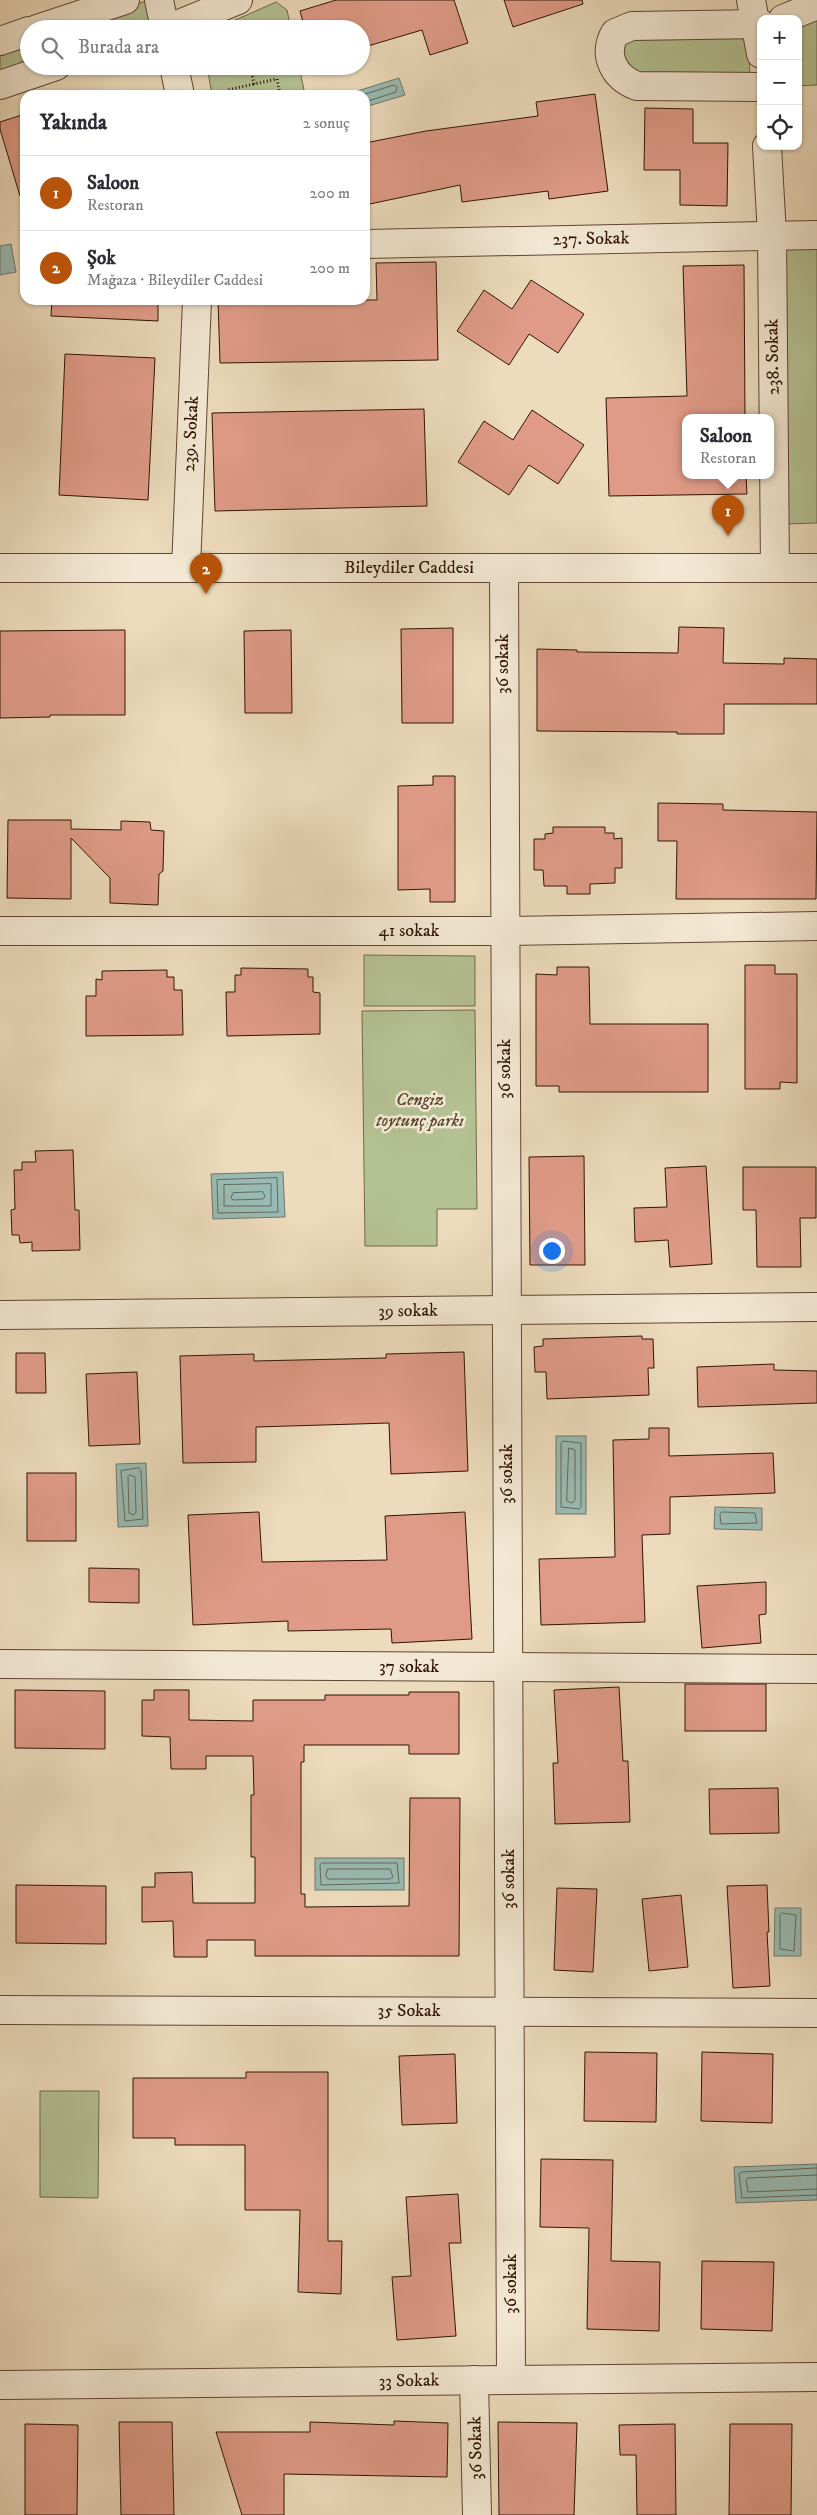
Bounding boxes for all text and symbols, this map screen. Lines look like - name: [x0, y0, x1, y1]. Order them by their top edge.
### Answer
- map controls: [757, 15, 802, 150]
- button: +: [757, 15, 802, 60]
- search box: [20, 20, 370, 75]
- icon: search: [38, 34, 66, 62]
- text: Burada ara: [78, 36, 159, 59]
- button: −: [757, 60, 802, 105]
- button: locate: [757, 105, 802, 150]
- text: Yakında: [40, 110, 107, 136]
- text: 2 sonuç: [303, 113, 350, 133]
- text: Saloon: [87, 172, 139, 195]
- text: 1: [53, 183, 59, 203]
- text: 200 m: [309, 183, 350, 203]
- text: Restoran: [87, 195, 144, 215]
- street label: 237. Sokak: [552, 227, 630, 251]
- text: Şok: [87, 247, 116, 270]
- text: 2: [52, 258, 60, 278]
- text: 200 m: [309, 258, 350, 278]
- text: Mağaza · Bileydiler Caddesi: [87, 270, 263, 290]
- street label: 238. Sokak: [761, 319, 785, 395]
- street label: 239. Sokak: [178, 395, 204, 473]
- popup: [682, 414, 774, 479]
- text: Saloon: [700, 425, 752, 448]
- text: Restoran: [700, 448, 756, 468]
- pin: 1: [712, 495, 744, 536]
- pin: 2: [190, 553, 222, 594]
- street label: Bileydiler Caddesi: [344, 557, 474, 579]
- street label: 36 sokak: [492, 634, 514, 694]
- street label: 41 sokak: [378, 920, 440, 942]
- street label: 36 sokak: [494, 1039, 516, 1099]
- park label: Cengiz toytunç parkı: [376, 1089, 464, 1132]
- your location: [539, 1238, 565, 1264]
- street label: 39 sokak: [378, 1299, 438, 1323]
- street label: 36 sokak: [496, 1444, 518, 1504]
- street label: 37 sokak: [379, 1656, 439, 1678]
- street label: 36 sokak: [498, 1849, 520, 1909]
- street label: 35 Sokak: [377, 2000, 441, 2022]
- street label: 36 sokak: [500, 2254, 522, 2314]
- street label: 33 Sokak: [378, 2369, 440, 2393]
- street label: 36 Sokak: [464, 2416, 488, 2480]

